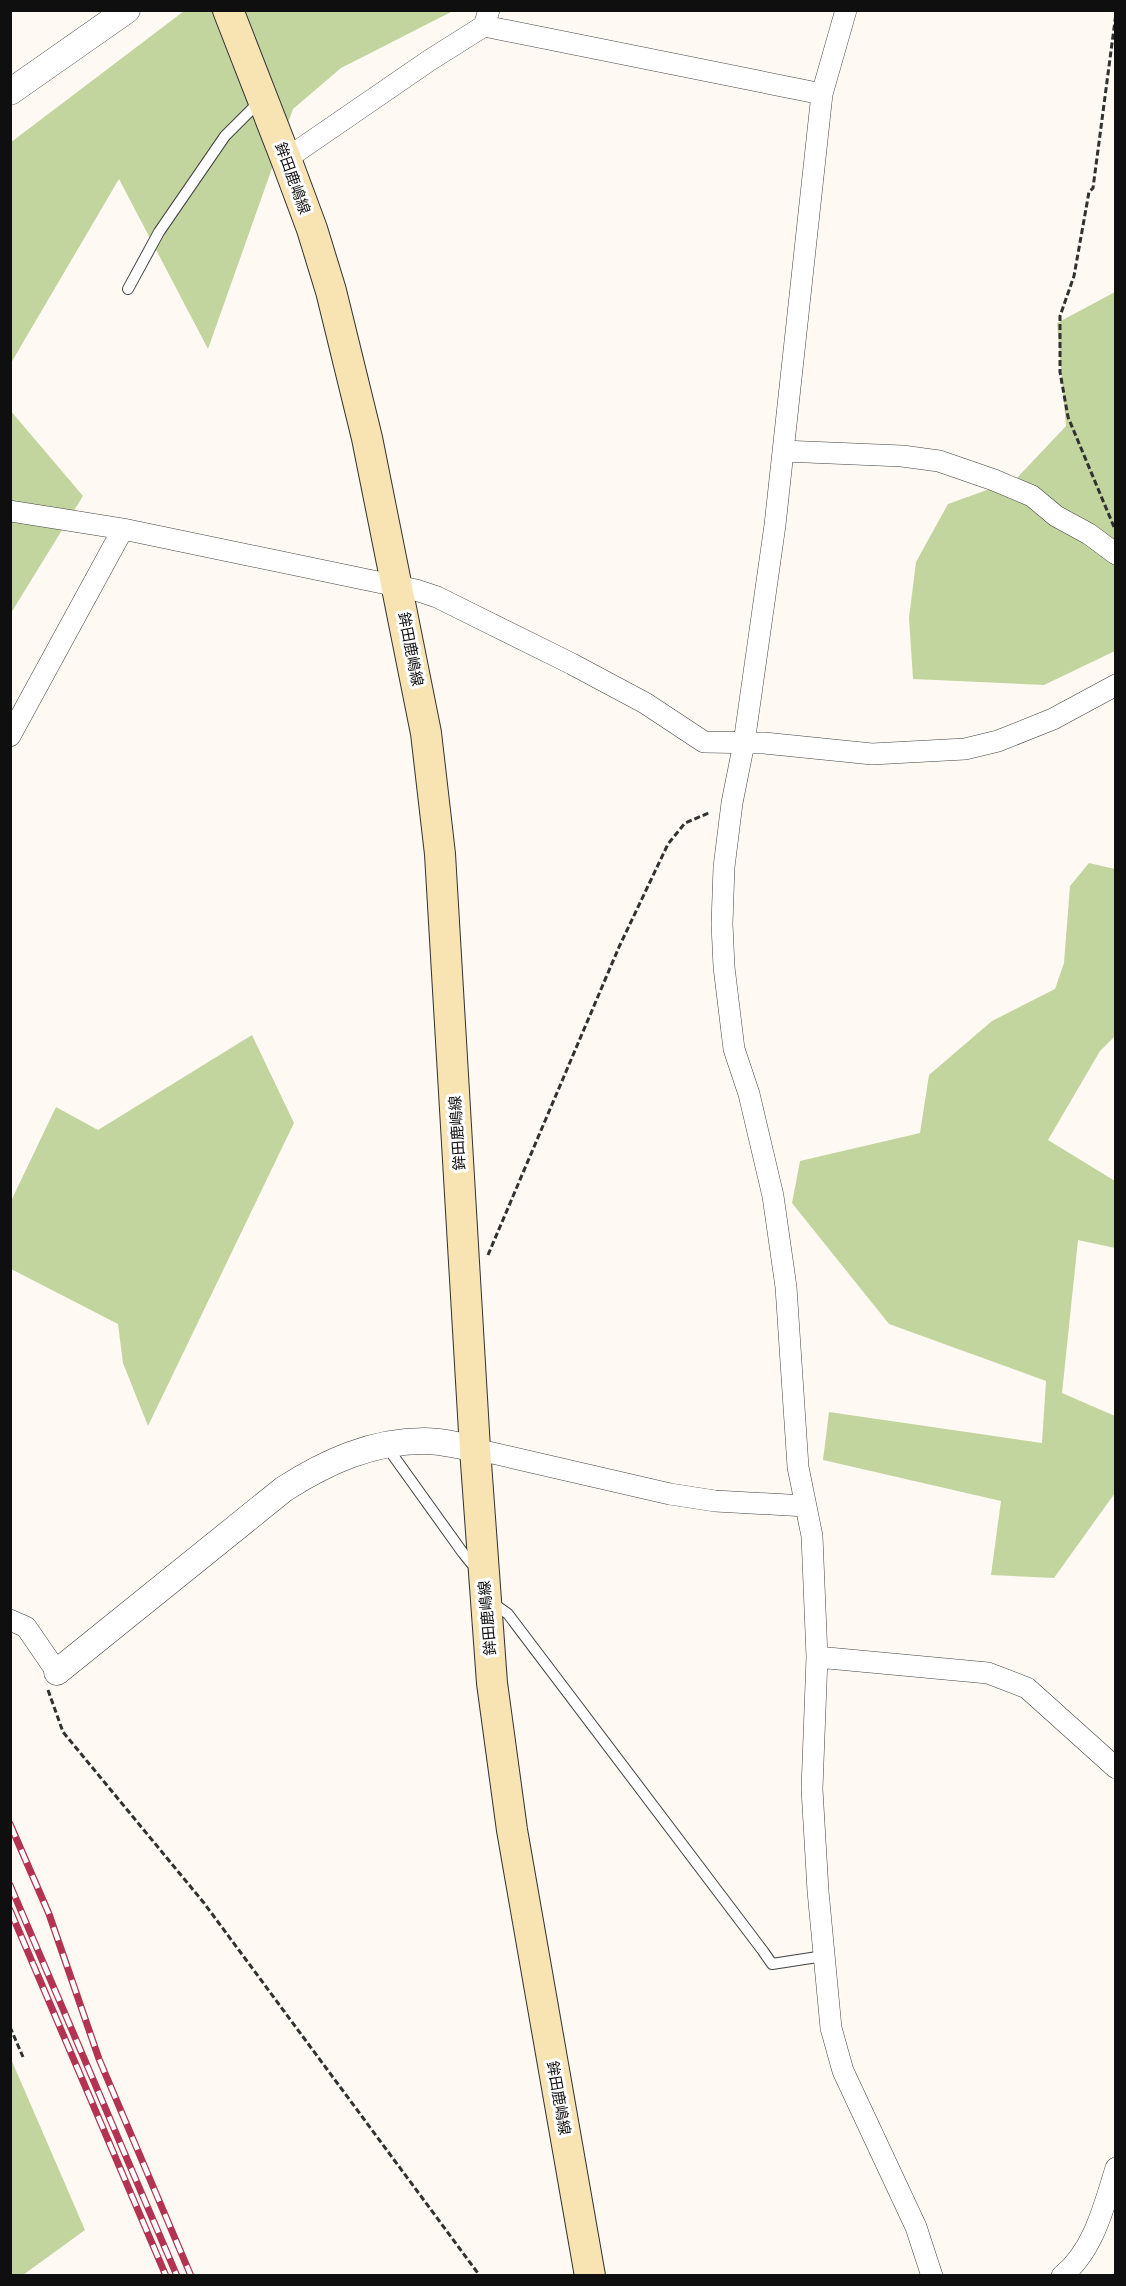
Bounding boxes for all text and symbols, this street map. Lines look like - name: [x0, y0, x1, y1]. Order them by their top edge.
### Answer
- street label: 鉾田鹿嶋線: [271, 140, 315, 216]
- street label: 鉾田鹿嶋線: [395, 610, 427, 688]
- street label: 鉾田鹿嶋線: [445, 1095, 469, 1171]
- street label: 鉾田鹿嶋線: [474, 1580, 500, 1656]
- street label: 鉾田鹿嶋線: [543, 2059, 575, 2137]

